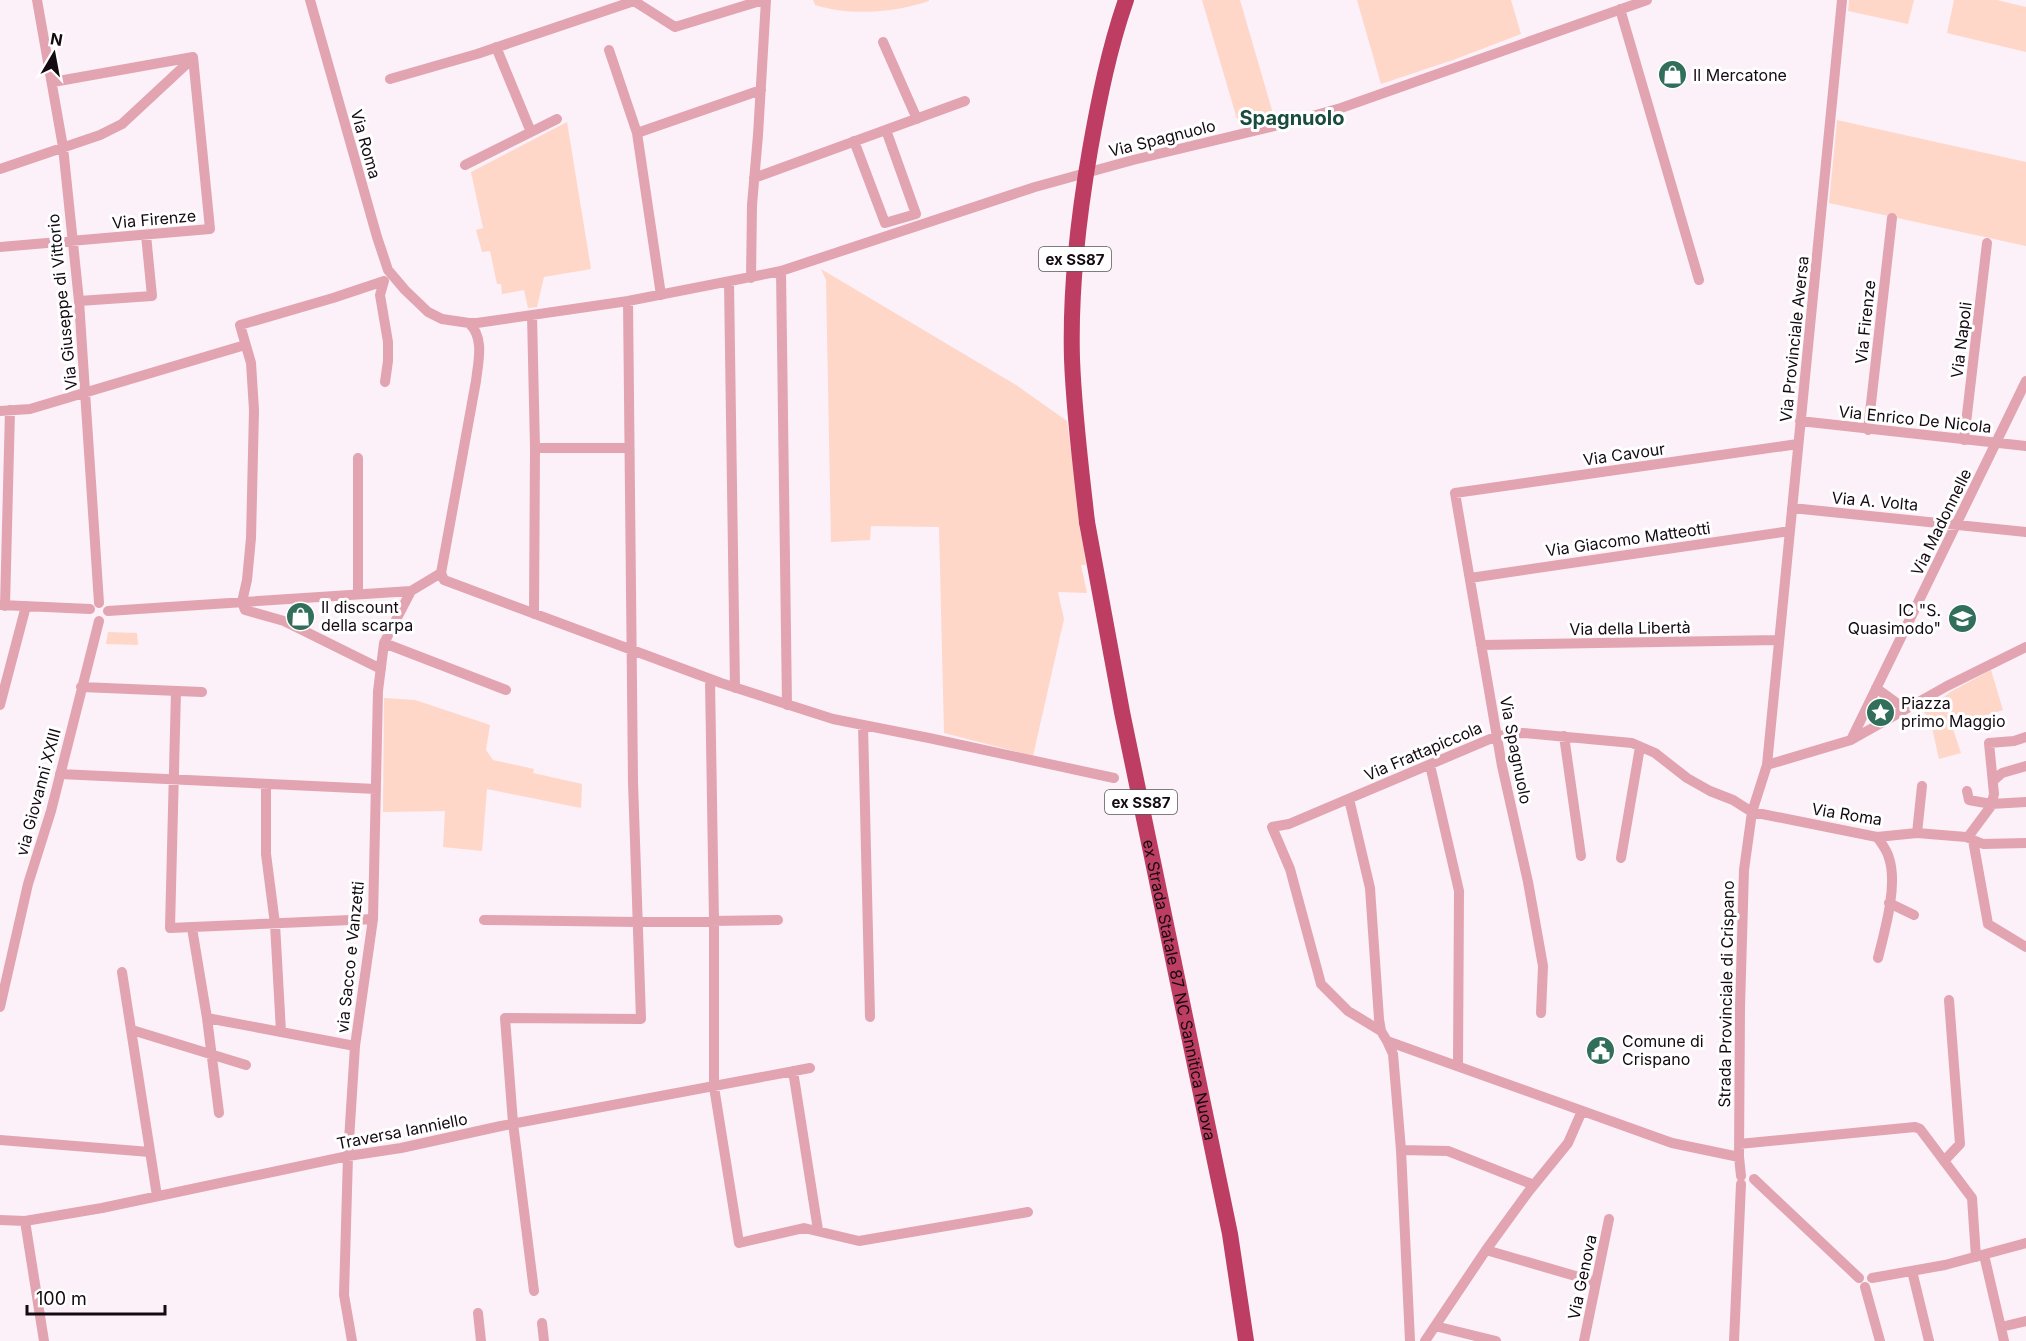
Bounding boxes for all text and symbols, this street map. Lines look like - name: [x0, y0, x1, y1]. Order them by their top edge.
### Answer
- north arrow: [24, 24, 84, 84]
- text: N: [49, 28, 64, 50]
- shop icon: Il Mercatone: [1656, 59, 1688, 91]
- place label: Il Mercatone: [1693, 65, 1787, 85]
- district label: Spagnuolo: [1240, 106, 1345, 130]
- street label: Via Roma: [347, 107, 385, 181]
- street label: Via Spagnuolo: [1107, 115, 1217, 161]
- street label: Via Firenze: [111, 205, 197, 233]
- street label: Via Giuseppe di Vittorio: [43, 213, 81, 391]
- road number: ex SS87: [1039, 247, 1111, 271]
- street label: Via Provinciale Aversa: [1775, 255, 1813, 423]
- street label: Via Firenze: [1851, 279, 1879, 365]
- street label: Via Napoli: [1946, 301, 1976, 379]
- street label: Via Enrico De Nicola: [1838, 401, 1992, 437]
- street label: Via Cavour: [1582, 438, 1666, 470]
- street label: Via Madonnelle: [1906, 465, 1976, 579]
- street label: Via A. Volta: [1831, 487, 1919, 515]
- street label: Via Giacomo Matteotti: [1544, 518, 1712, 560]
- place label: Il discount della scarpa: [321, 597, 413, 635]
- shop icon: Il discount della scarpa: [284, 600, 316, 632]
- place label: IC "S. Quasimodo": [1848, 600, 1941, 638]
- school or university icon: IC "S. Quasimodo": [1946, 603, 1978, 635]
- street label: Via della Libertà: [1569, 617, 1691, 639]
- place label: Piazza primo Maggio: [1901, 693, 2006, 731]
- street label: Via Spagnuolo: [1496, 694, 1536, 806]
- place icon: Piazza primo Maggio: [1864, 696, 1896, 728]
- street label: Via Frattapiccola: [1361, 717, 1485, 785]
- street label: via Giovanni XXIII: [11, 726, 65, 858]
- road number: ex SS87: [1105, 790, 1177, 814]
- street label: Via Roma: [1810, 799, 1884, 829]
- street label: ex Strada Statale 87 NC Sannitica Nuova: [1139, 838, 1220, 1142]
- street label: via Sacco e Vanzetti: [332, 880, 368, 1034]
- street label: Strada Provinciale di Crispano: [1714, 880, 1738, 1108]
- place label: Comune di Crispano: [1622, 1031, 1704, 1069]
- public building icon: Comune di Crispano: [1585, 1034, 1617, 1066]
- street label: Traversa Ianniello: [335, 1109, 469, 1153]
- street label: Via Genova: [1563, 1233, 1601, 1321]
- scale bar: [27, 1278, 165, 1316]
- text: 100 m: [36, 1288, 87, 1309]

